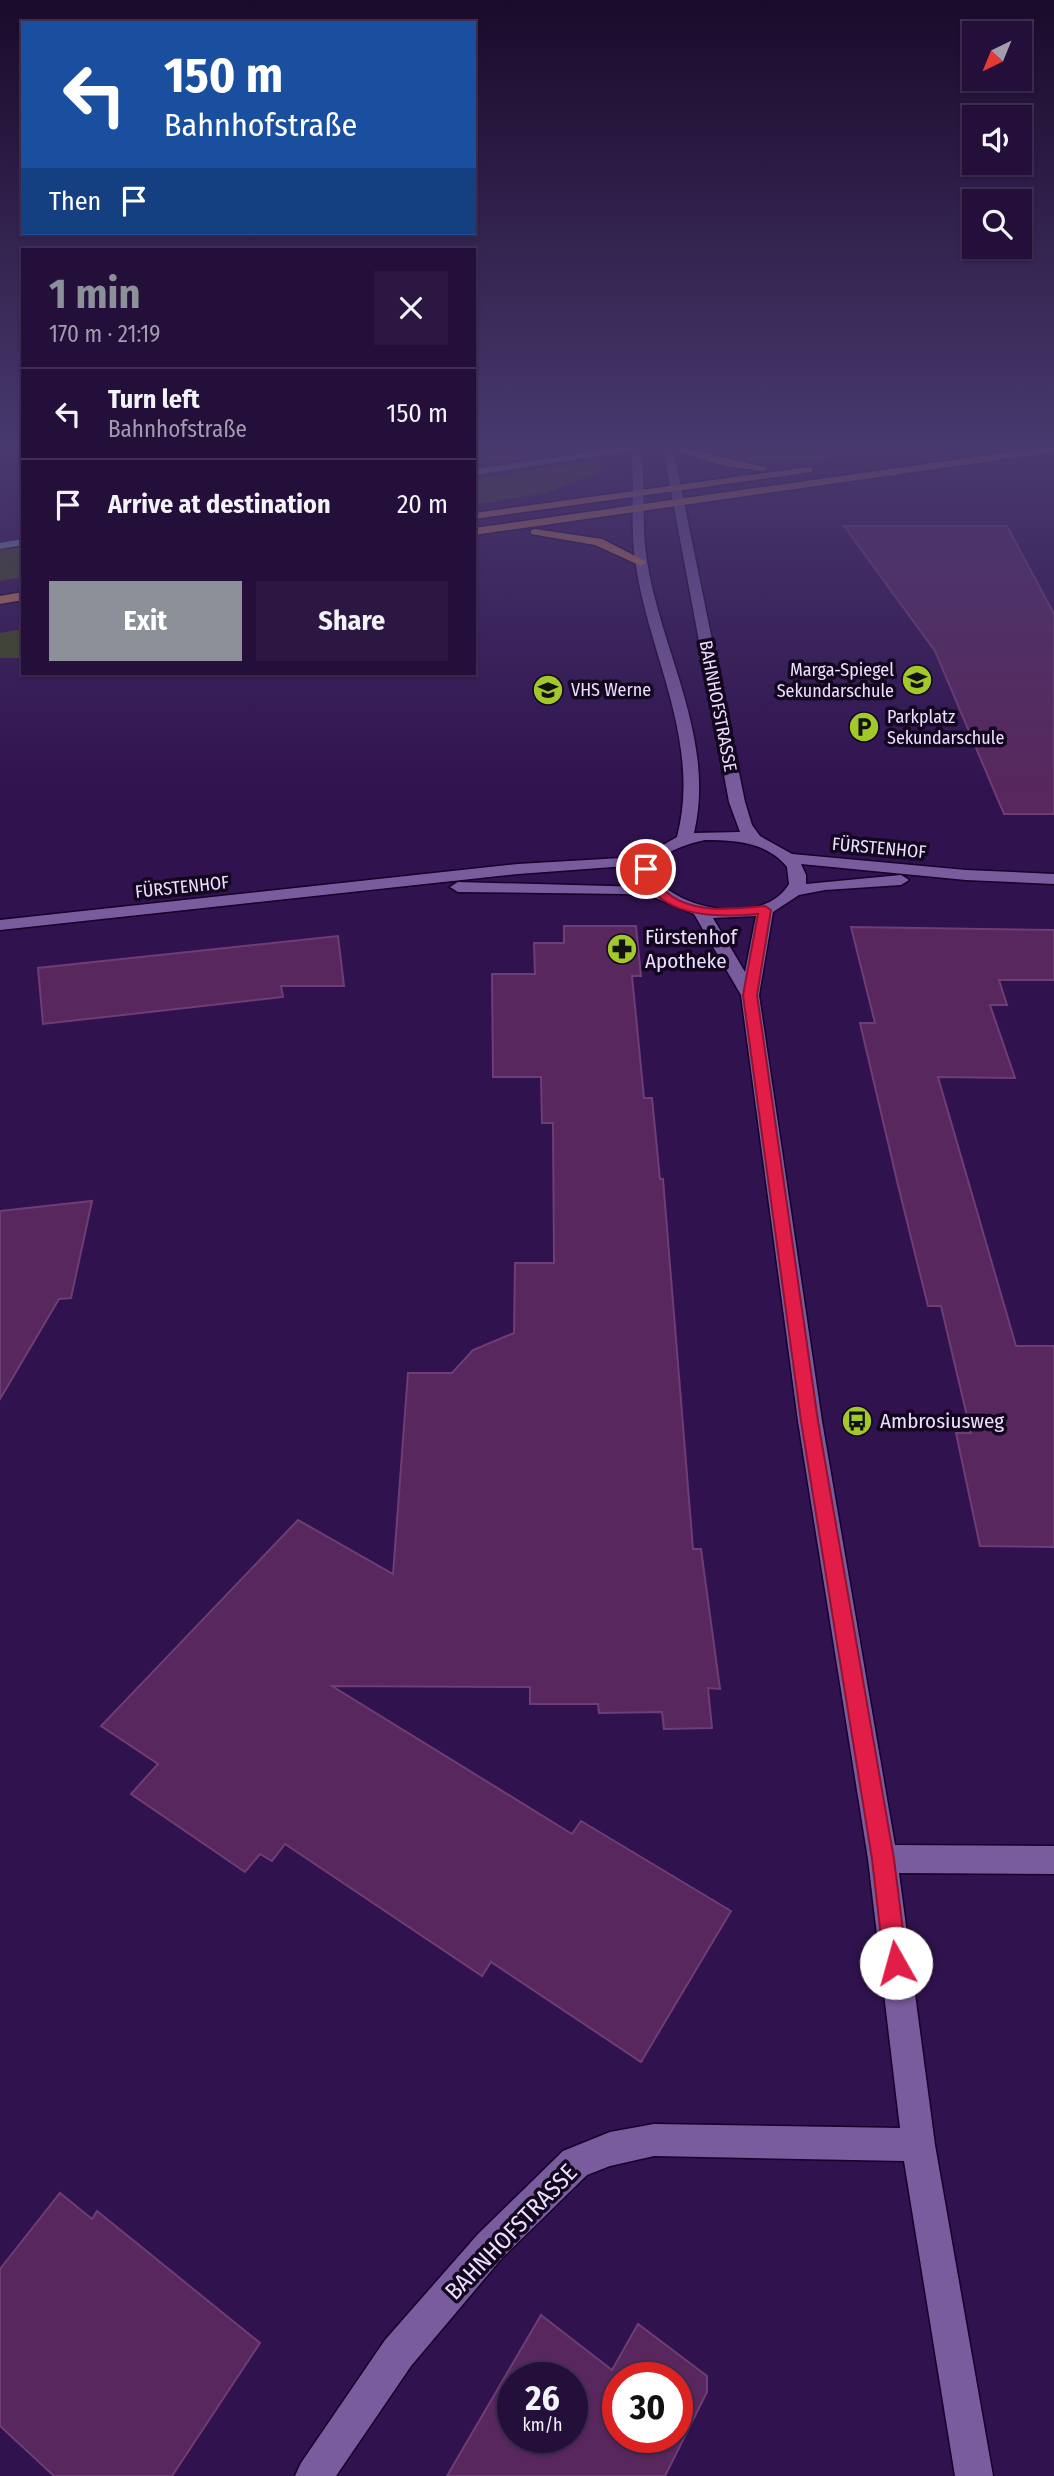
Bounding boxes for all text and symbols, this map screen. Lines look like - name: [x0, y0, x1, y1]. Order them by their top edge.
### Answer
- north arrow: [962, 21, 1032, 91]
- map controls: [962, 21, 1032, 259]
- text: 150 m: [164, 46, 283, 105]
- icon: left: [49, 49, 140, 140]
- button: sound: [962, 105, 1032, 175]
- text: Bahnhofstraße: [164, 106, 357, 144]
- icon: arrive: [115, 182, 153, 220]
- text: Then: [49, 186, 101, 217]
- button: search: [962, 189, 1032, 259]
- text: 1 min: [49, 269, 140, 319]
- button: close: [374, 271, 448, 345]
- text: 170 m · 21:19: [49, 320, 160, 348]
- text: Turn left: [108, 384, 200, 415]
- icon: left: [49, 395, 87, 433]
- text: 150 m: [386, 398, 448, 429]
- text: Bahnhofstraße: [108, 415, 247, 443]
- icon: arrive: [49, 486, 87, 524]
- text: Arrive at destination: [108, 489, 331, 520]
- text: 20 m: [397, 489, 448, 520]
- button: Exit: [49, 581, 242, 661]
- button: Share: [256, 581, 448, 661]
- street label: BAHNHOFSTRASSE: [695, 639, 741, 773]
- place label: Marga-Spiegel Sekundarschule: [777, 659, 894, 702]
- school or university icon: Marga-Spiegel Sekundarschule: [900, 663, 934, 697]
- school or university icon: VHS Werne: [531, 673, 565, 707]
- place label: VHS Werne: [571, 679, 651, 701]
- place label: Parkplatz Sekundarschule: [887, 706, 1004, 749]
- parking icon: Parkplatz Sekundarschule: [847, 710, 881, 744]
- street label: FÜRSTENHOF: [831, 833, 927, 863]
- pin: [616, 839, 676, 899]
- icon: arrive: [627, 850, 665, 888]
- street label: FÜRSTENHOF: [134, 871, 230, 903]
- place label: Fürstenhof Apotheke: [645, 924, 739, 974]
- pharmacy icon: Fürstenhof Apotheke: [605, 932, 639, 966]
- bus stop icon: Ambrosiusweg: [840, 1404, 874, 1438]
- place label: Ambrosiusweg: [880, 1408, 1004, 1434]
- position arrow: [859, 1926, 933, 2000]
- street label: BAHNHOFSTRASSE: [439, 2158, 583, 2306]
- speed limit sign: 30: [602, 2362, 693, 2453]
- text: 26: [525, 2377, 560, 2419]
- text: km/h: [522, 2414, 563, 2436]

